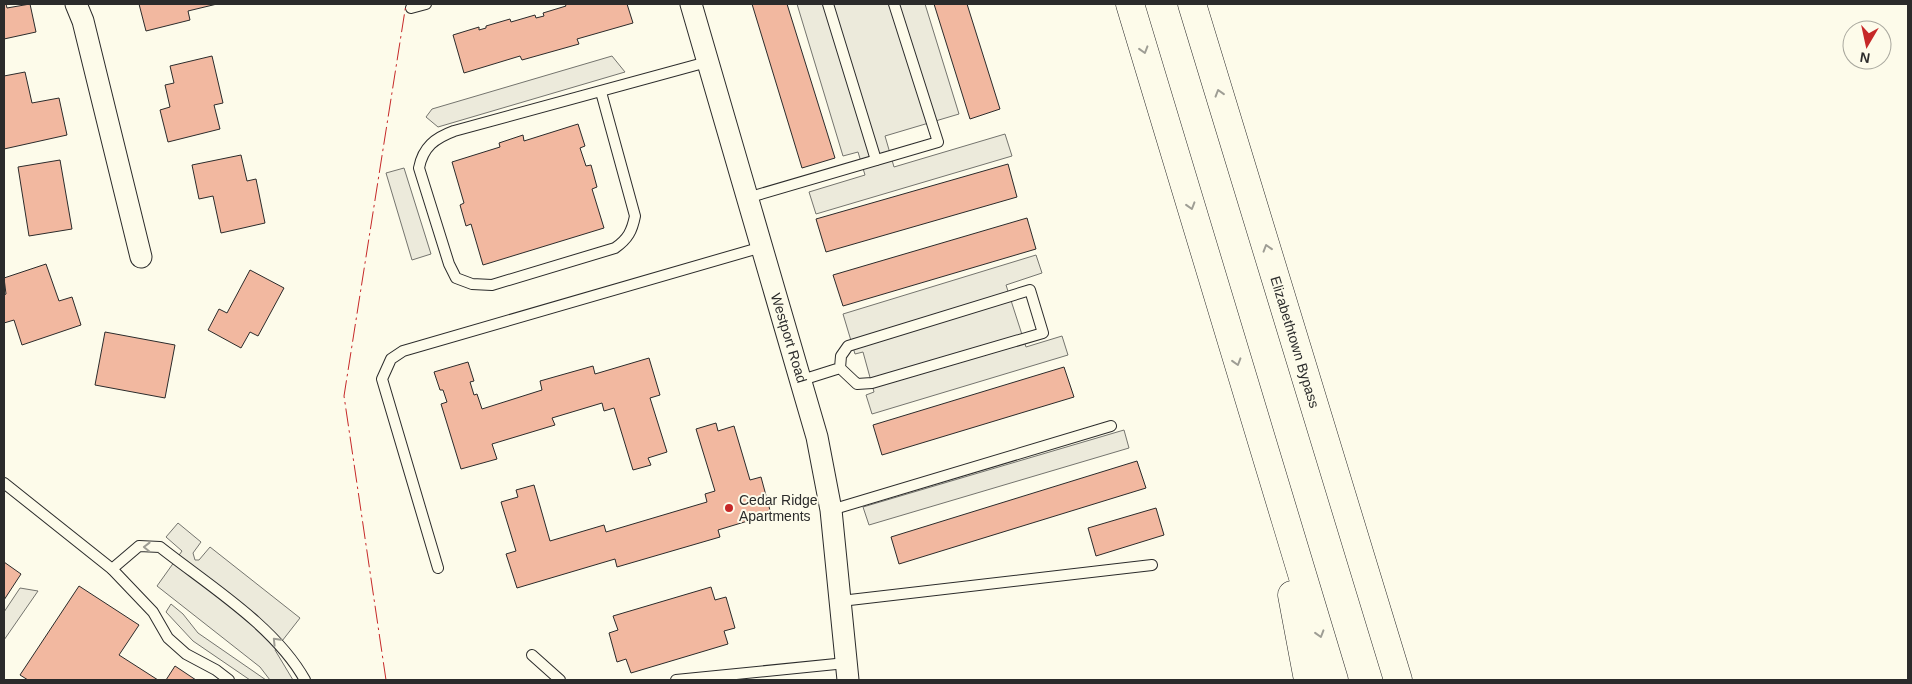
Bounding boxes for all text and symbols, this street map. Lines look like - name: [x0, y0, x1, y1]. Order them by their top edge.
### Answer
- north arrow: [1842, 20, 1892, 70]
- one-way arrow: [1138, 46, 1148, 54]
- text: N: [1859, 49, 1871, 67]
- one-way arrow: [1215, 89, 1225, 98]
- one-way arrow: [1185, 201, 1195, 210]
- one-way arrow: [1262, 245, 1272, 253]
- street label: Elizabethtown Bypass: [1267, 274, 1323, 410]
- street label: Westport Road: [768, 291, 810, 385]
- one-way arrow: [1232, 357, 1242, 365]
- place label: Cedar Ridge Apartments: [739, 492, 818, 524]
- marker: Cedar Ridge Apartments: [723, 502, 735, 514]
- one-way arrow: [143, 542, 151, 552]
- one-way arrow: [1314, 630, 1324, 638]
- one-way arrow: [273, 638, 282, 647]

